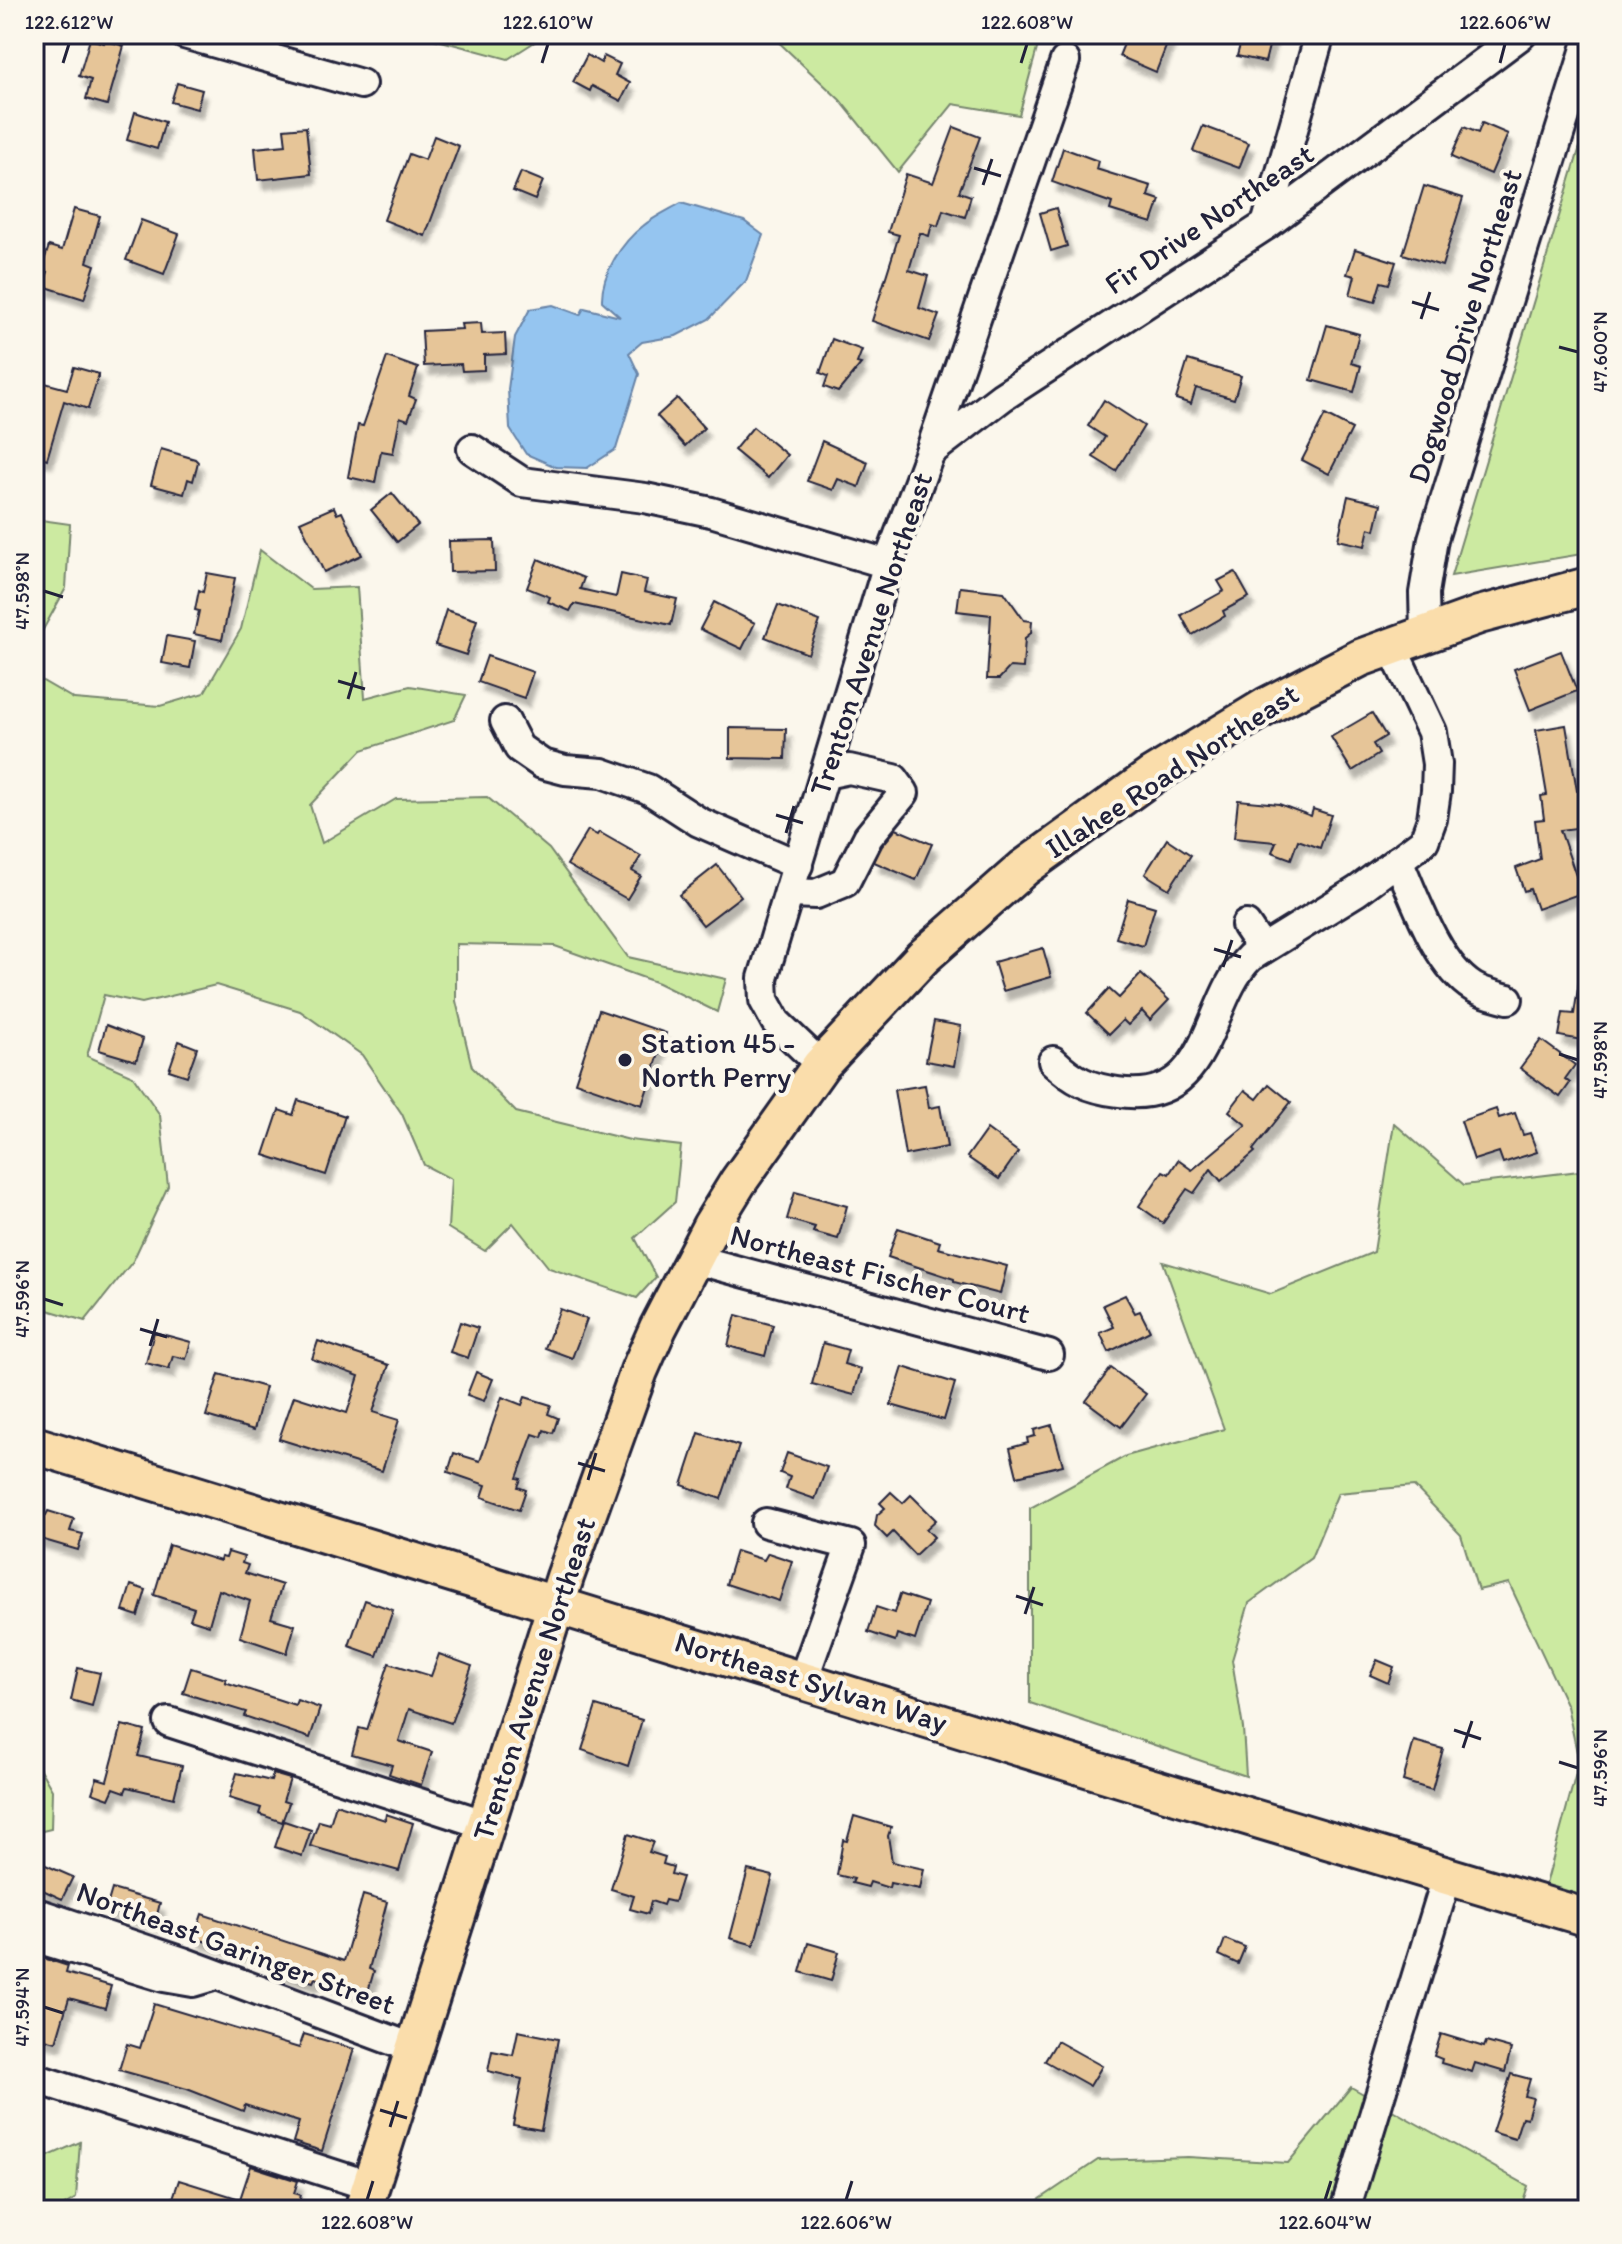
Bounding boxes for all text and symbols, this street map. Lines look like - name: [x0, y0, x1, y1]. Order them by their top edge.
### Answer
- text: 122.612°W: [25, 10, 113, 34]
- text: 122.610°W: [503, 10, 593, 34]
- text: 122.608°W: [981, 10, 1073, 34]
- text: 122.606°W: [1459, 10, 1551, 34]
- street label: Fir Drive Northeast: [1097, 135, 1320, 302]
- street label: Dogwood Drive Northeast: [1399, 164, 1530, 488]
- text: 47.600°N: [1588, 311, 1612, 393]
- street label: Trenton Avenue Northeast: [801, 468, 940, 800]
- text: 47.598°N: [10, 552, 34, 630]
- street label: Illahee Road Northeast: [1038, 675, 1305, 866]
- text: 47.598°N: [1588, 1021, 1612, 1099]
- place label: Station 45 - North Perry: [641, 1024, 795, 1095]
- marker: Station 45 - North Perry: [616, 1051, 634, 1069]
- street label: Northeast Fischer Court: [726, 1216, 1034, 1331]
- text: 47.596°N: [10, 1260, 34, 1338]
- street label: Trenton Avenue Northeast: [464, 1513, 603, 1845]
- street label: Northeast Sylvan Way: [670, 1622, 952, 1741]
- text: 47.596°N: [1588, 1729, 1612, 1807]
- street label: Northeast Garinger Street: [72, 1873, 401, 2022]
- text: 47.594°N: [10, 1967, 34, 2047]
- text: 122.608°W: [321, 2210, 413, 2234]
- text: 122.606°W: [800, 2210, 892, 2234]
- text: 122.604°W: [1278, 2210, 1372, 2234]

